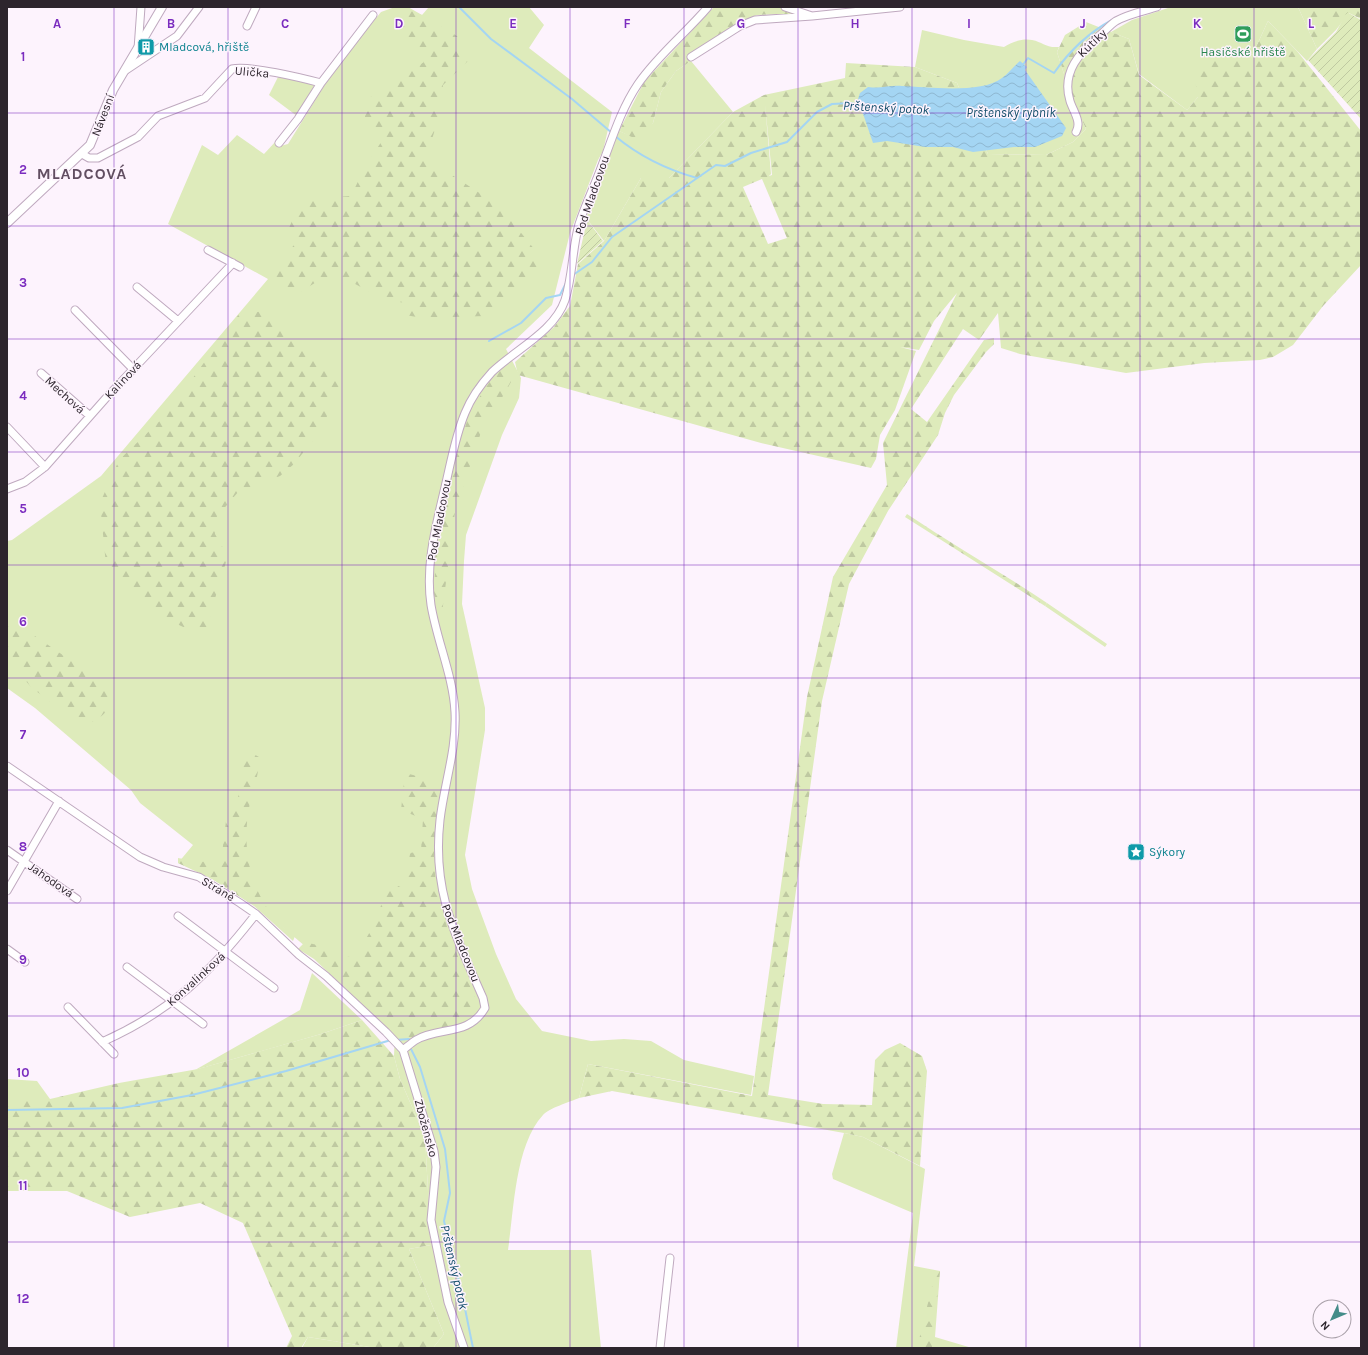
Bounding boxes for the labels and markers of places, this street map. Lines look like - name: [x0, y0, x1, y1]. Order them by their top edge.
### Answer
- sports icon: Hasičské hřiště: [1233, 24, 1253, 44]
- building icon: Mladcová, hřiště: [136, 37, 156, 57]
- place label: Mladcová, hřiště: [159, 40, 249, 54]
- place label: Hasičské hřiště: [1201, 45, 1285, 59]
- place icon: Sýkory: [1126, 842, 1146, 862]
- place label: Sýkory: [1149, 845, 1185, 859]

